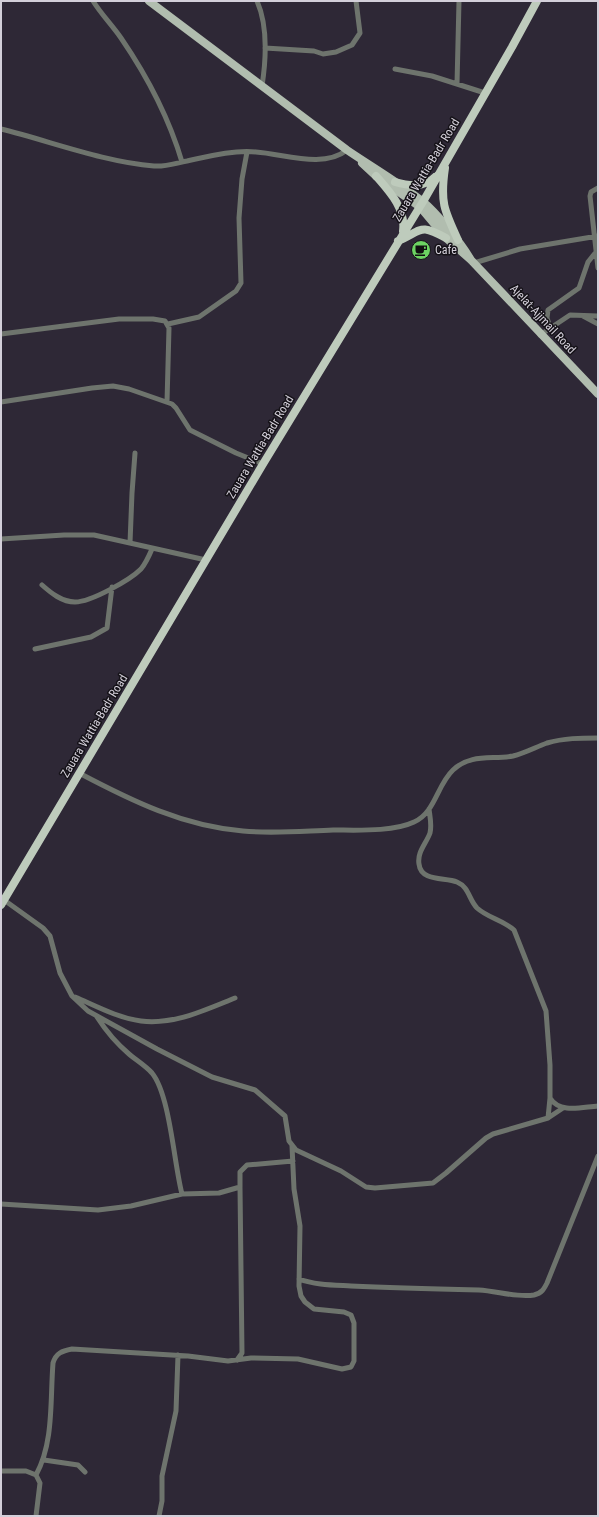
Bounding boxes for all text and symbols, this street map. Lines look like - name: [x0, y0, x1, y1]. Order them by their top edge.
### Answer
- street label: Zauara Wattia-Badr Road: [390, 116, 462, 224]
- cafe icon: Cafe: [410, 239, 432, 261]
- place label: Cafe: [435, 243, 457, 257]
- street label: Ajelat-Ajjmail Road: [507, 281, 579, 357]
- street label: Zauara Wattia-Badr Road: [224, 393, 296, 501]
- street label: Zauara Wattia-Badr Road: [58, 672, 130, 780]

